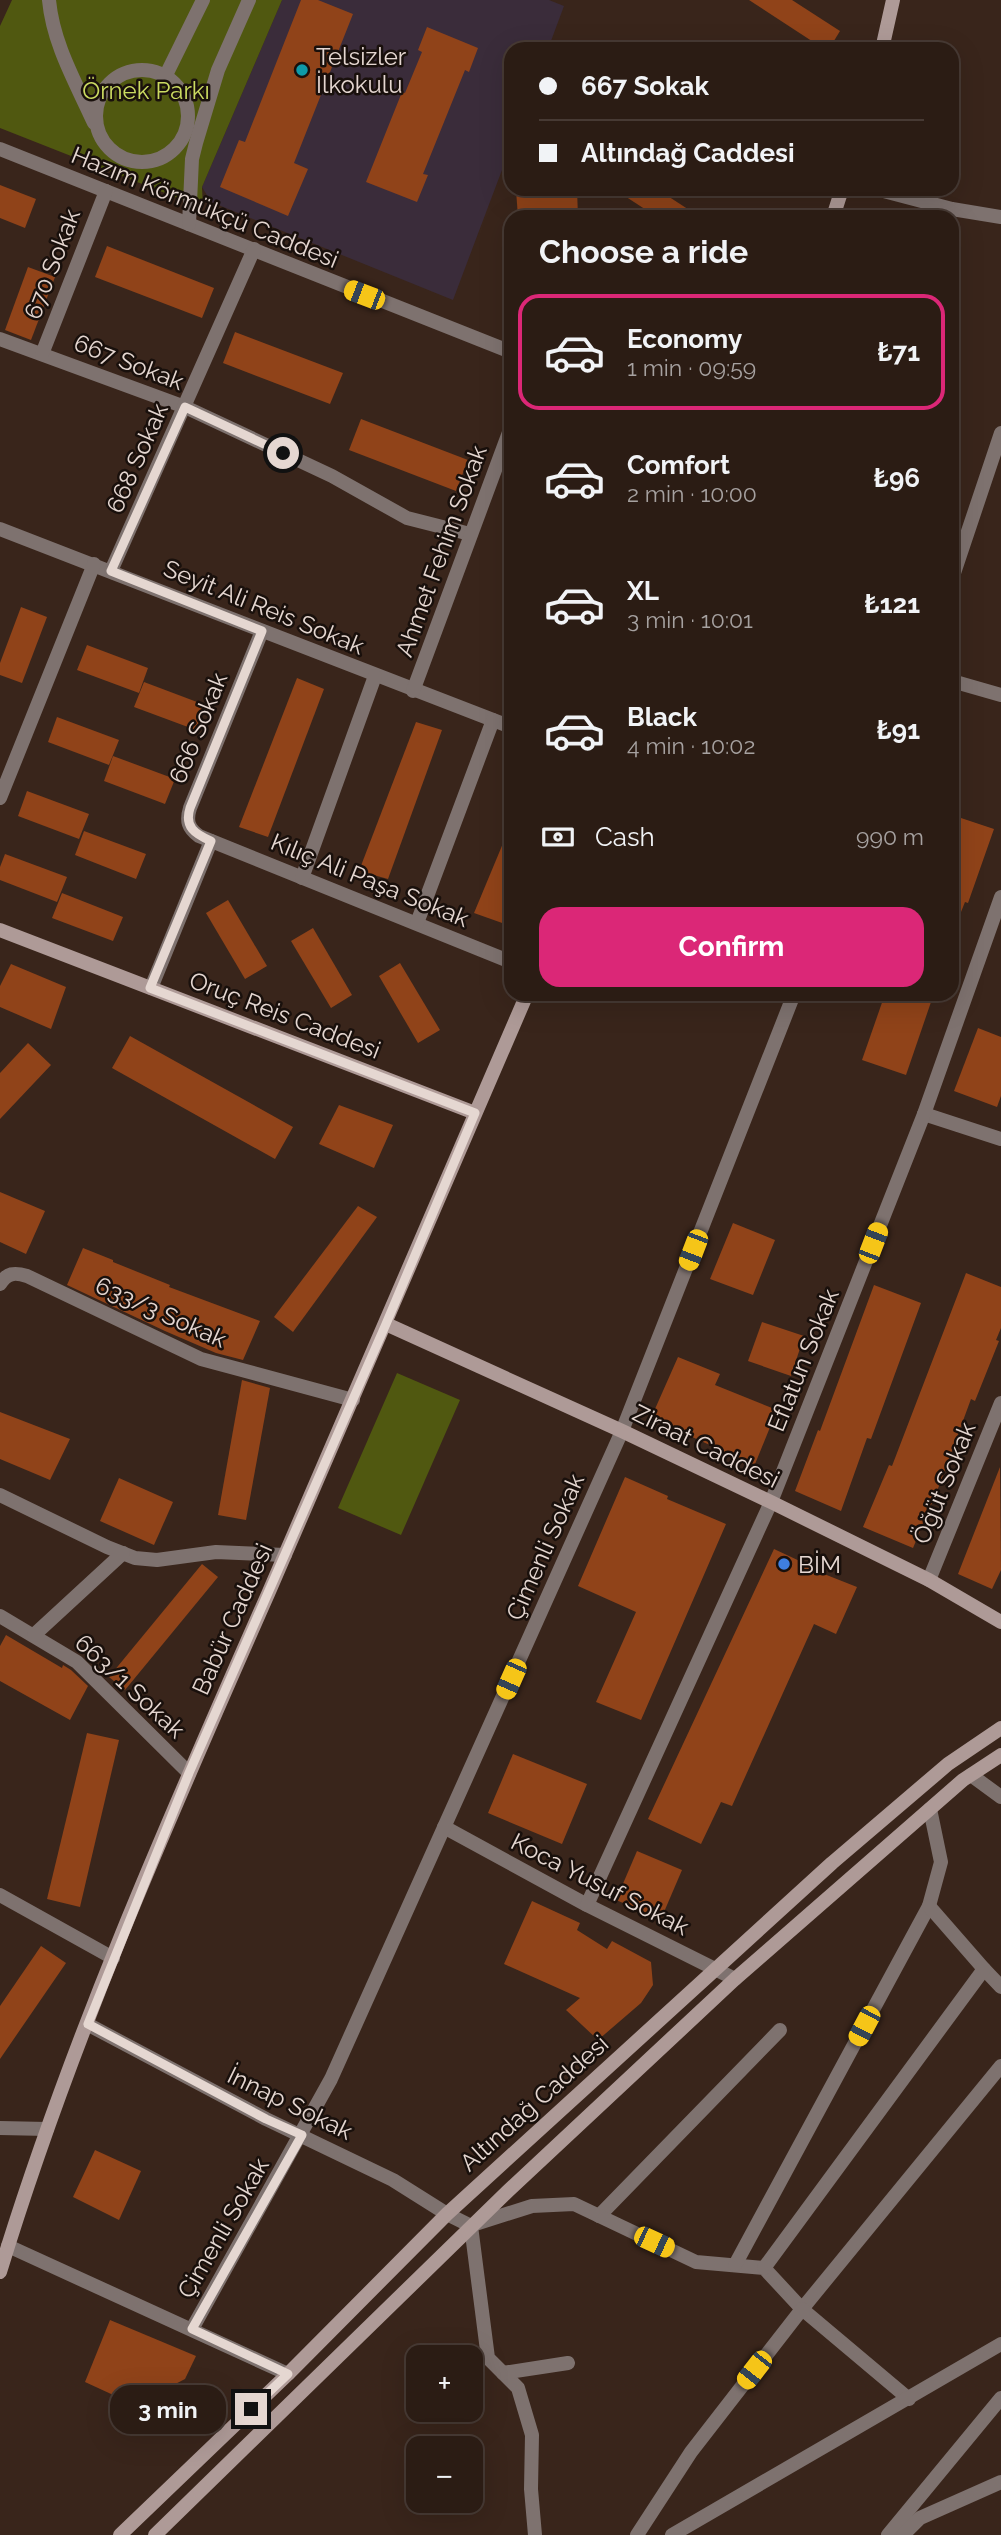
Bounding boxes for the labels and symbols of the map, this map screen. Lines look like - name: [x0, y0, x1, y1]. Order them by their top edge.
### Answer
- place label: Telsizler İlkokulu: [316, 42, 407, 99]
- marker: Telsizler İlkokulu: [294, 62, 310, 78]
- park label: Örnek Parkı: [82, 76, 210, 105]
- street label: Hazım Körmükçü Caddesi: [67, 140, 343, 274]
- street label: 670 Sokak: [18, 205, 86, 323]
- car: [341, 278, 388, 312]
- street label: 667 Sokak: [70, 328, 188, 396]
- street label: 668 Sokak: [100, 399, 174, 517]
- route start: [267, 437, 299, 469]
- street label: Ahmet Fehim Sokak: [389, 441, 493, 661]
- street label: Seyit Ali Reis Sokak: [159, 554, 369, 661]
- street label: 666 Sokak: [163, 668, 233, 788]
- street label: Kılıç Ali Paşa Sokak: [267, 827, 474, 933]
- street label: Oruç Reis Caddesi: [185, 965, 385, 1065]
- car: [856, 1220, 891, 1266]
- car: [676, 1227, 711, 1273]
- street label: 633/3 Sokak: [91, 1270, 231, 1354]
- street label: Eflatun Sokak: [761, 1284, 845, 1435]
- street label: Ziraat Caddesi: [628, 1398, 784, 1494]
- street label: Öğüt Sokak: [906, 1418, 982, 1548]
- street label: Çimenli Sokak: [500, 1469, 590, 1625]
- street label: Babür Caddesi: [186, 1539, 278, 1699]
- place label: BİM: [798, 1550, 841, 1579]
- marker: BİM: [776, 1556, 792, 1572]
- street label: 663/1 Sokak: [69, 1628, 191, 1744]
- car: [493, 1656, 530, 1702]
- street label: Koca Yusuf Sokak: [506, 1827, 694, 1941]
- car: [845, 2003, 884, 2049]
- street label: Altındağ Caddesi: [454, 2029, 614, 2177]
- street label: İnnap Sokak: [223, 2060, 357, 2146]
- street label: Çimenli Sokak: [171, 2153, 275, 2303]
- car: [631, 2224, 678, 2260]
- car: [733, 2347, 776, 2393]
- callout: 3 min: [111, 2384, 226, 2434]
- route end: [235, 2393, 267, 2425]

